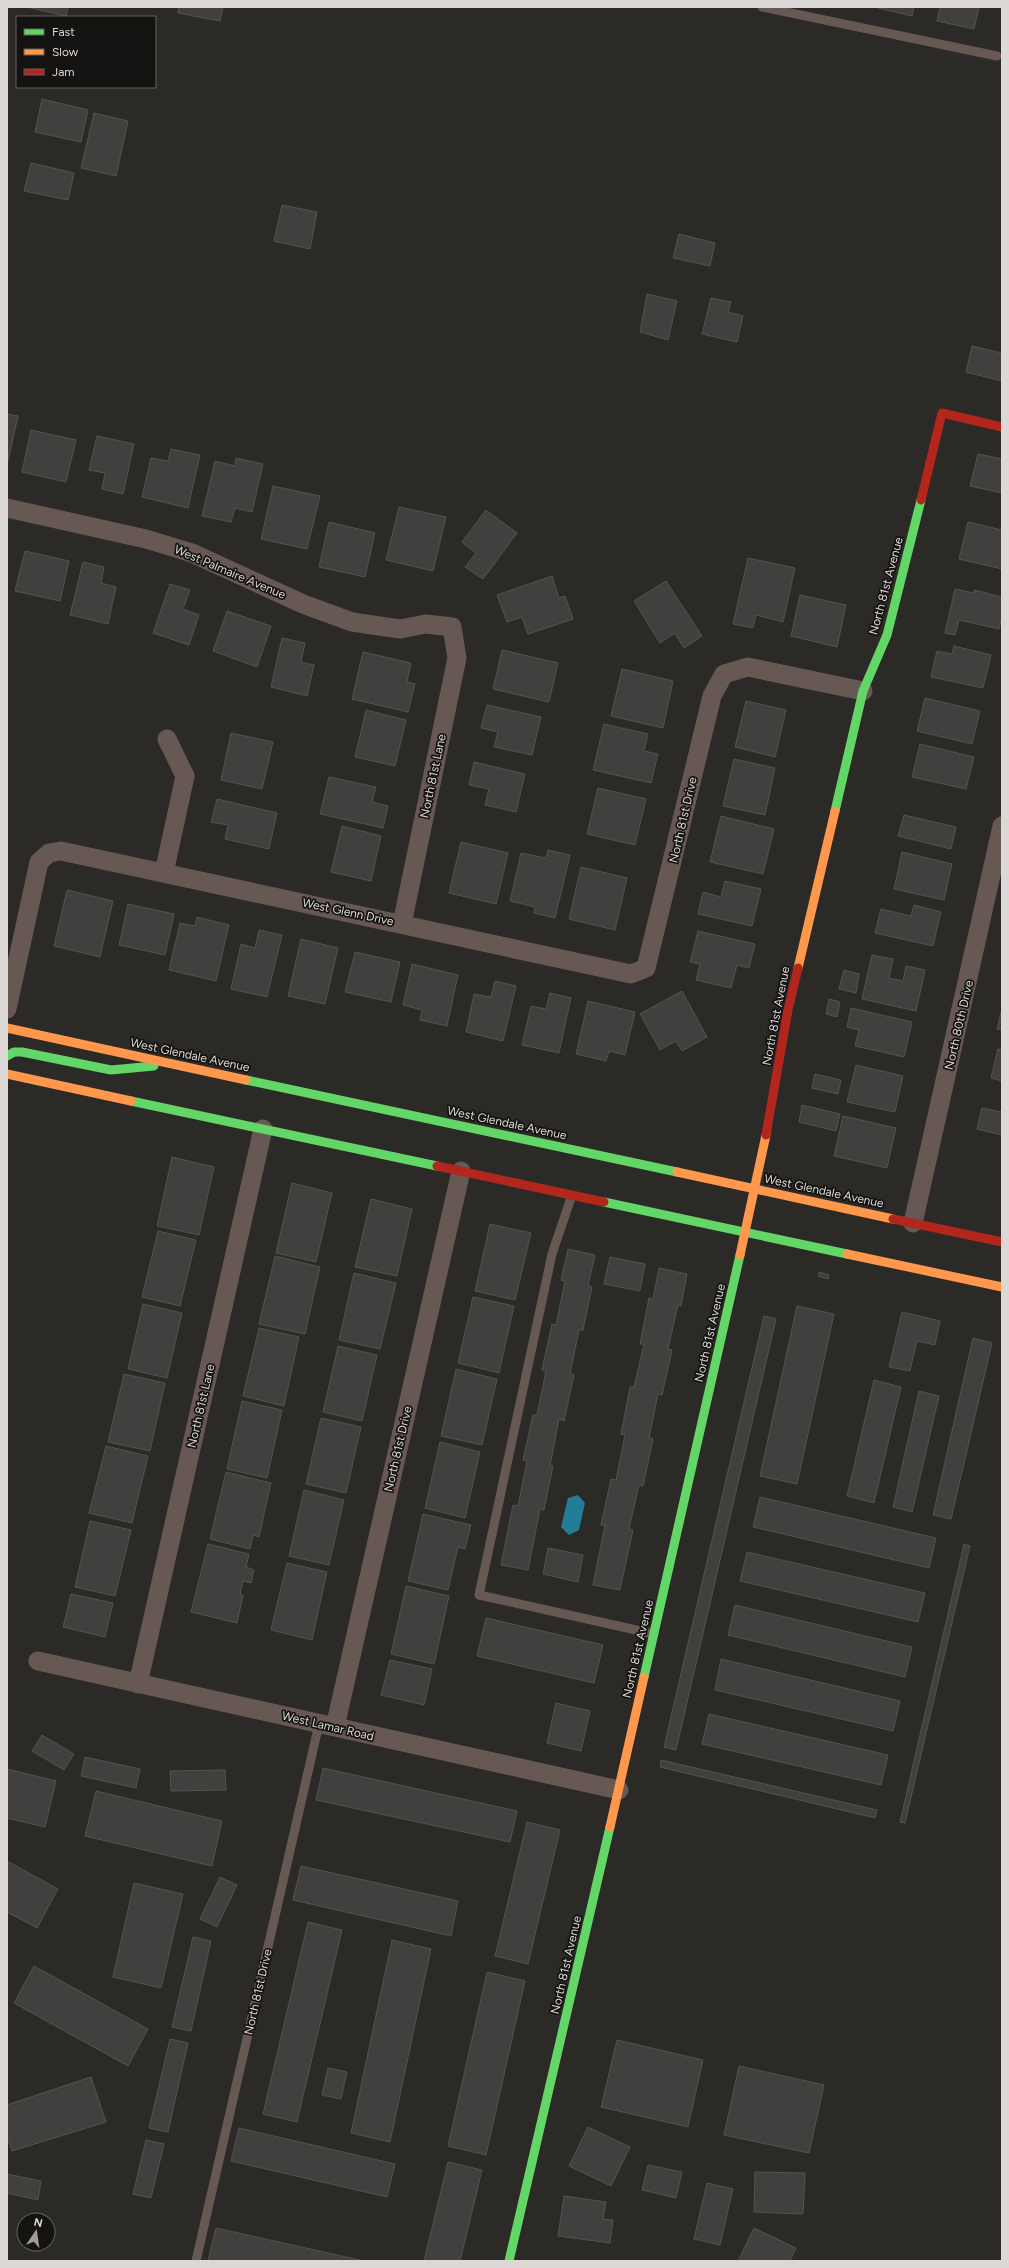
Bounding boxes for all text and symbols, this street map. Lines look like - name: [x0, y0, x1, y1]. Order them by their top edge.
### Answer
- legend: [16, 16, 156, 88]
- text: Fast: [52, 25, 75, 39]
- text: Slow: [52, 45, 79, 59]
- text: Jam: [52, 65, 75, 79]
- street label: North 81st Avenue: [866, 535, 906, 636]
- street label: West Palmaire Avenue: [172, 542, 288, 602]
- street label: North 81st Lane: [417, 732, 449, 819]
- street label: North 81st Drive: [666, 775, 700, 864]
- street label: West Glenn Drive: [301, 895, 395, 929]
- street label: North 81st Avenue: [760, 965, 793, 1067]
- street label: North 80th Drive: [942, 978, 976, 1071]
- street label: West Glendale Avenue: [129, 1036, 251, 1075]
- street label: West Glendale Avenue: [446, 1104, 568, 1143]
- street label: West Glendale Avenue: [763, 1172, 885, 1211]
- street label: North 81st Avenue: [692, 1282, 728, 1384]
- street label: North 81st Lane: [185, 1362, 218, 1449]
- street label: North 81st Drive: [381, 1404, 415, 1493]
- street label: North 81st Avenue: [620, 1598, 656, 1700]
- street label: West Lamar Road: [281, 1709, 375, 1743]
- street label: North 81st Avenue: [548, 1914, 584, 2016]
- street label: North 81st Drive: [241, 1947, 275, 2036]
- north arrow: [16, 2212, 56, 2252]
- text: N: [33, 2215, 44, 2230]

